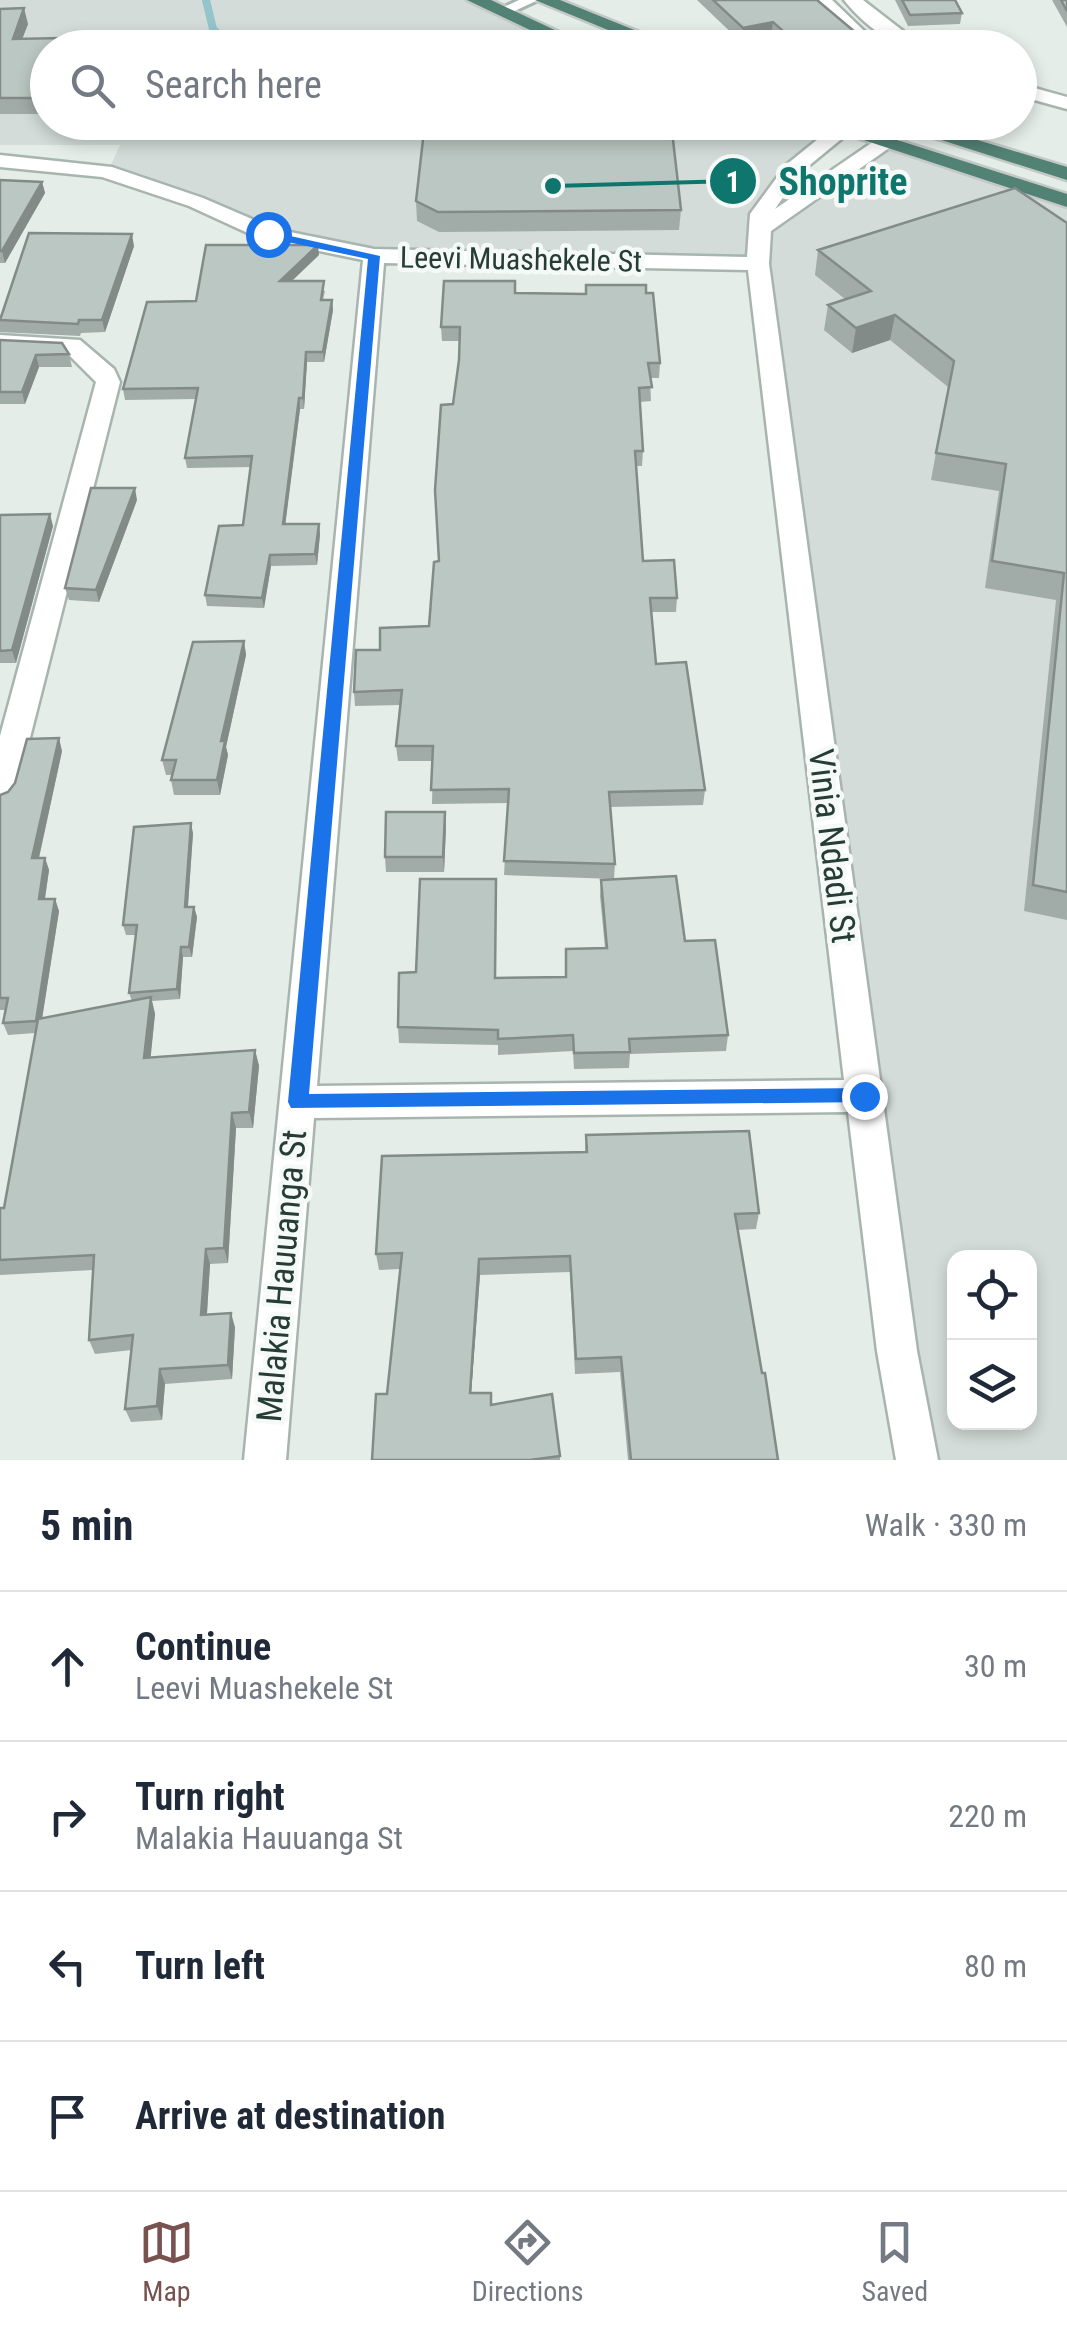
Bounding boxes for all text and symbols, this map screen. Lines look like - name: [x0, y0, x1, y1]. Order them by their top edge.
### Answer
- search box: [30, 30, 1037, 140]
- icon: search: [65, 58, 120, 113]
- text: Search here: [145, 63, 322, 107]
- callout: Shoprite: [708, 147, 927, 215]
- text: Shoprite: [779, 160, 907, 204]
- text: 1: [725, 164, 741, 199]
- route start: [246, 212, 292, 258]
- street label: Leevi Muashekele St: [400, 239, 642, 279]
- street label: Vinia Ndadi St: [800, 747, 864, 945]
- route end: [842, 1074, 888, 1120]
- street label: Malakia Hauuanga St: [249, 1128, 315, 1424]
- map controls: [947, 1250, 1037, 1430]
- button: locate: [947, 1250, 1037, 1340]
- button: layers: [947, 1340, 1037, 1430]
- text: 5 min: [40, 1501, 133, 1550]
- text: Walk · 330 m: [865, 1506, 1027, 1544]
- text: Continue: [135, 1625, 271, 1669]
- icon: ahead: [40, 1639, 95, 1694]
- text: 30 m: [964, 1647, 1027, 1685]
- text: Leevi Muashekele St: [135, 1669, 393, 1707]
- text: Turn right: [135, 1775, 285, 1819]
- icon: right: [40, 1789, 95, 1844]
- text: 220 m: [948, 1797, 1027, 1835]
- text: Malakia Hauuanga St: [135, 1819, 403, 1857]
- icon: left: [40, 1939, 95, 1994]
- text: Turn left: [135, 1944, 265, 1988]
- text: 80 m: [964, 1947, 1027, 1985]
- icon: arrive: [40, 2089, 95, 2144]
- text: Arrive at destination: [135, 2094, 445, 2138]
- tab: Map: [139, 2215, 194, 2308]
- tab: Directions: [472, 2215, 584, 2308]
- tab: Saved: [861, 2215, 928, 2308]

